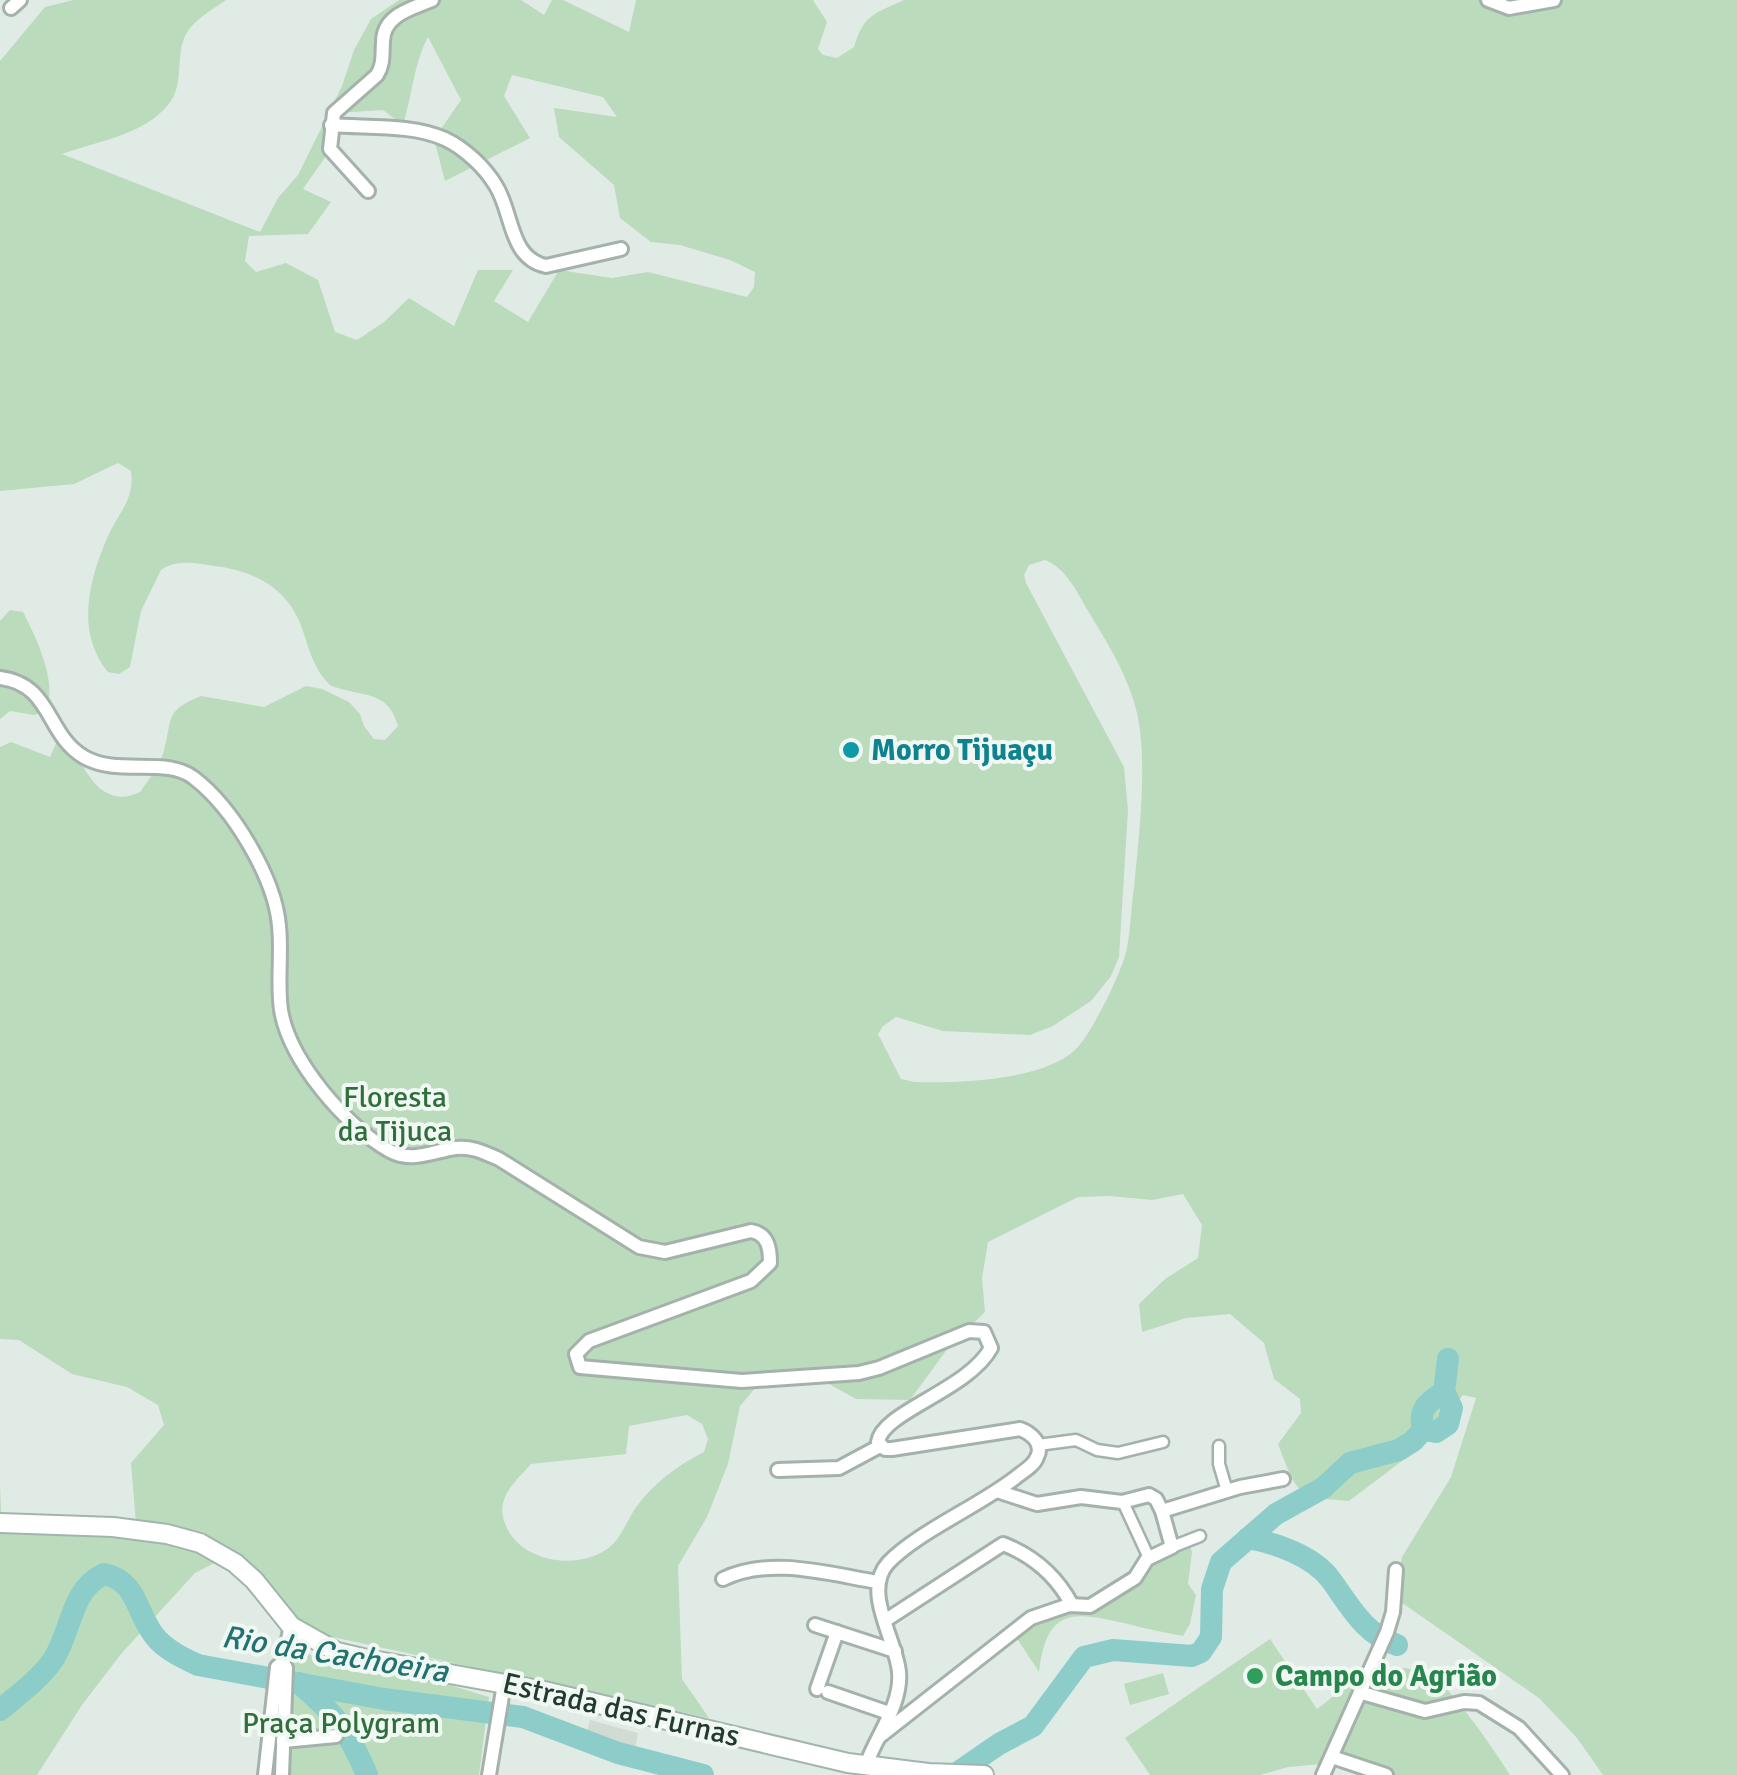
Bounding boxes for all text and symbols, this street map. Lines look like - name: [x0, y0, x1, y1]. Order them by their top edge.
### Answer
- place label: Morro Tijuaçu: [871, 732, 1053, 769]
- marker: Morro Tijuaçu: [840, 739, 862, 761]
- park label: Floresta da Tijuca: [338, 1079, 452, 1150]
- water label: Rio da Cachoeira: [219, 1617, 452, 1691]
- place label: Campo do Agrião: [1275, 1658, 1497, 1695]
- street label: Estrada das Furnas: [499, 1665, 743, 1755]
- marker: Campo do Agrião: [1244, 1665, 1266, 1687]
- park label: Praça Polygram: [242, 1705, 440, 1742]

